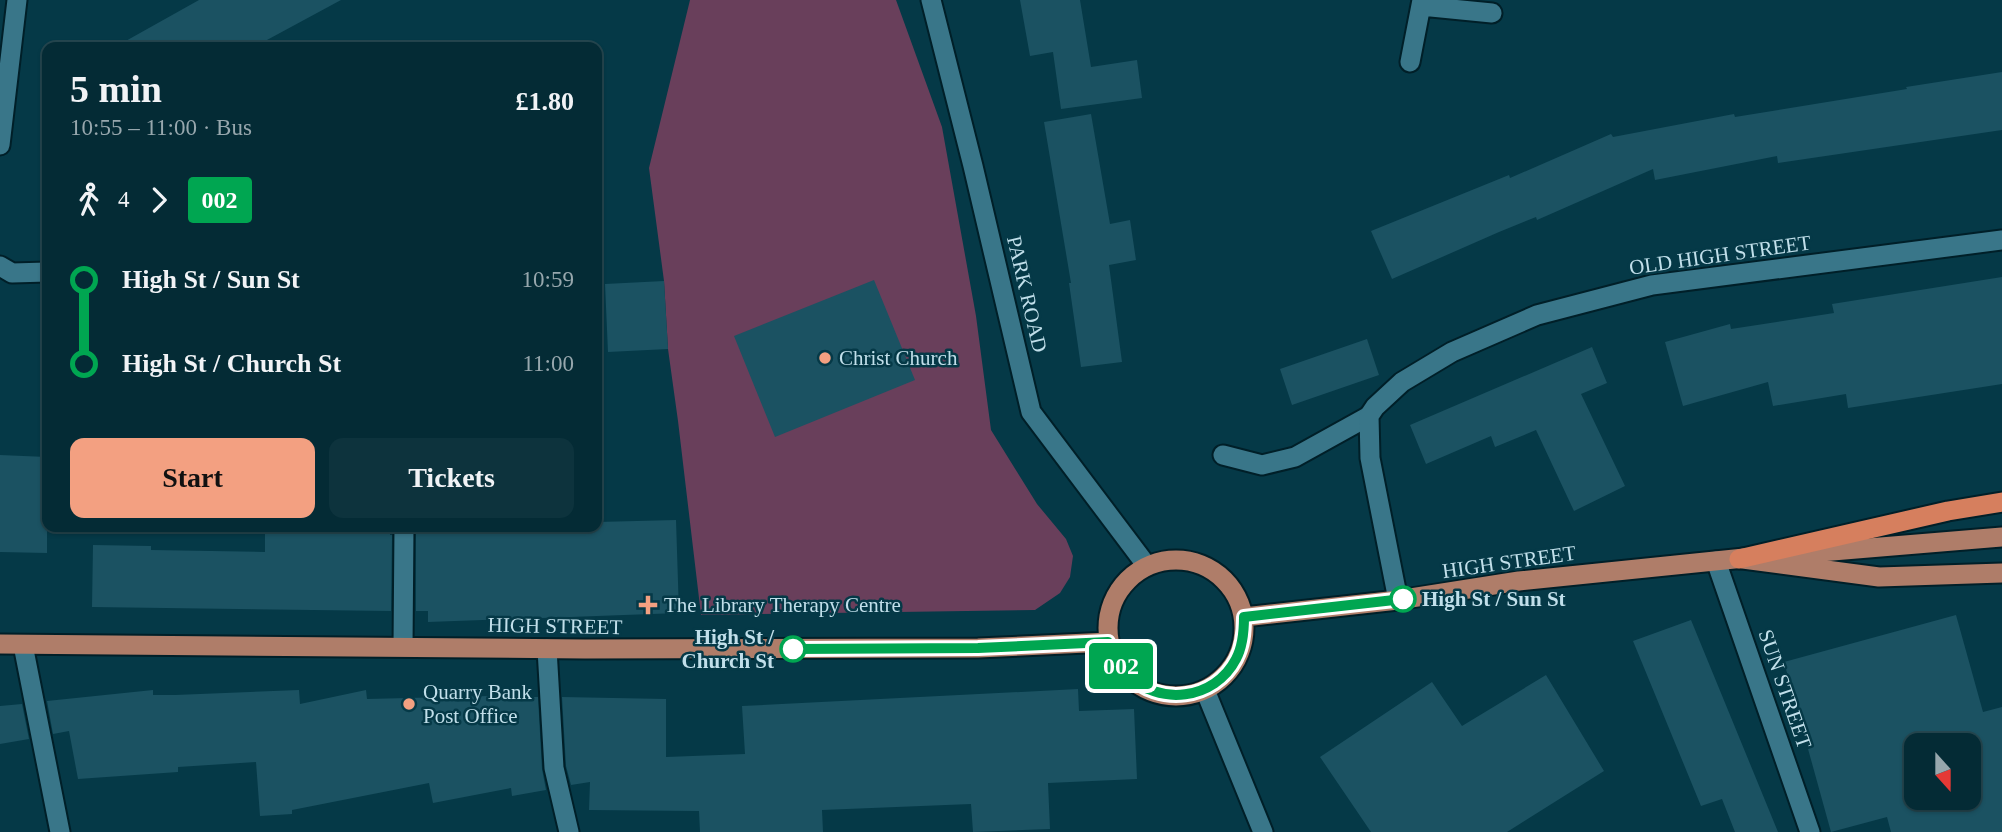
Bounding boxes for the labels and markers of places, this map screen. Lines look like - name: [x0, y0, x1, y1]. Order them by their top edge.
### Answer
- place label: Christ Church: [839, 346, 958, 370]
- marker: Christ Church: [817, 350, 833, 366]
- marker: High St / Sun St: [1390, 586, 1416, 612]
- place label: High St / Sun St: [1422, 587, 1566, 611]
- place label: The Library Therapy Centre: [664, 593, 901, 617]
- marker: The Library Therapy Centre: [638, 595, 658, 615]
- place label: High St / Church St: [682, 625, 775, 673]
- marker: High St / Church St: [780, 636, 806, 662]
- place label: Quarry Bank Post Office: [423, 680, 533, 728]
- marker: Quarry Bank Post Office: [401, 696, 417, 712]

